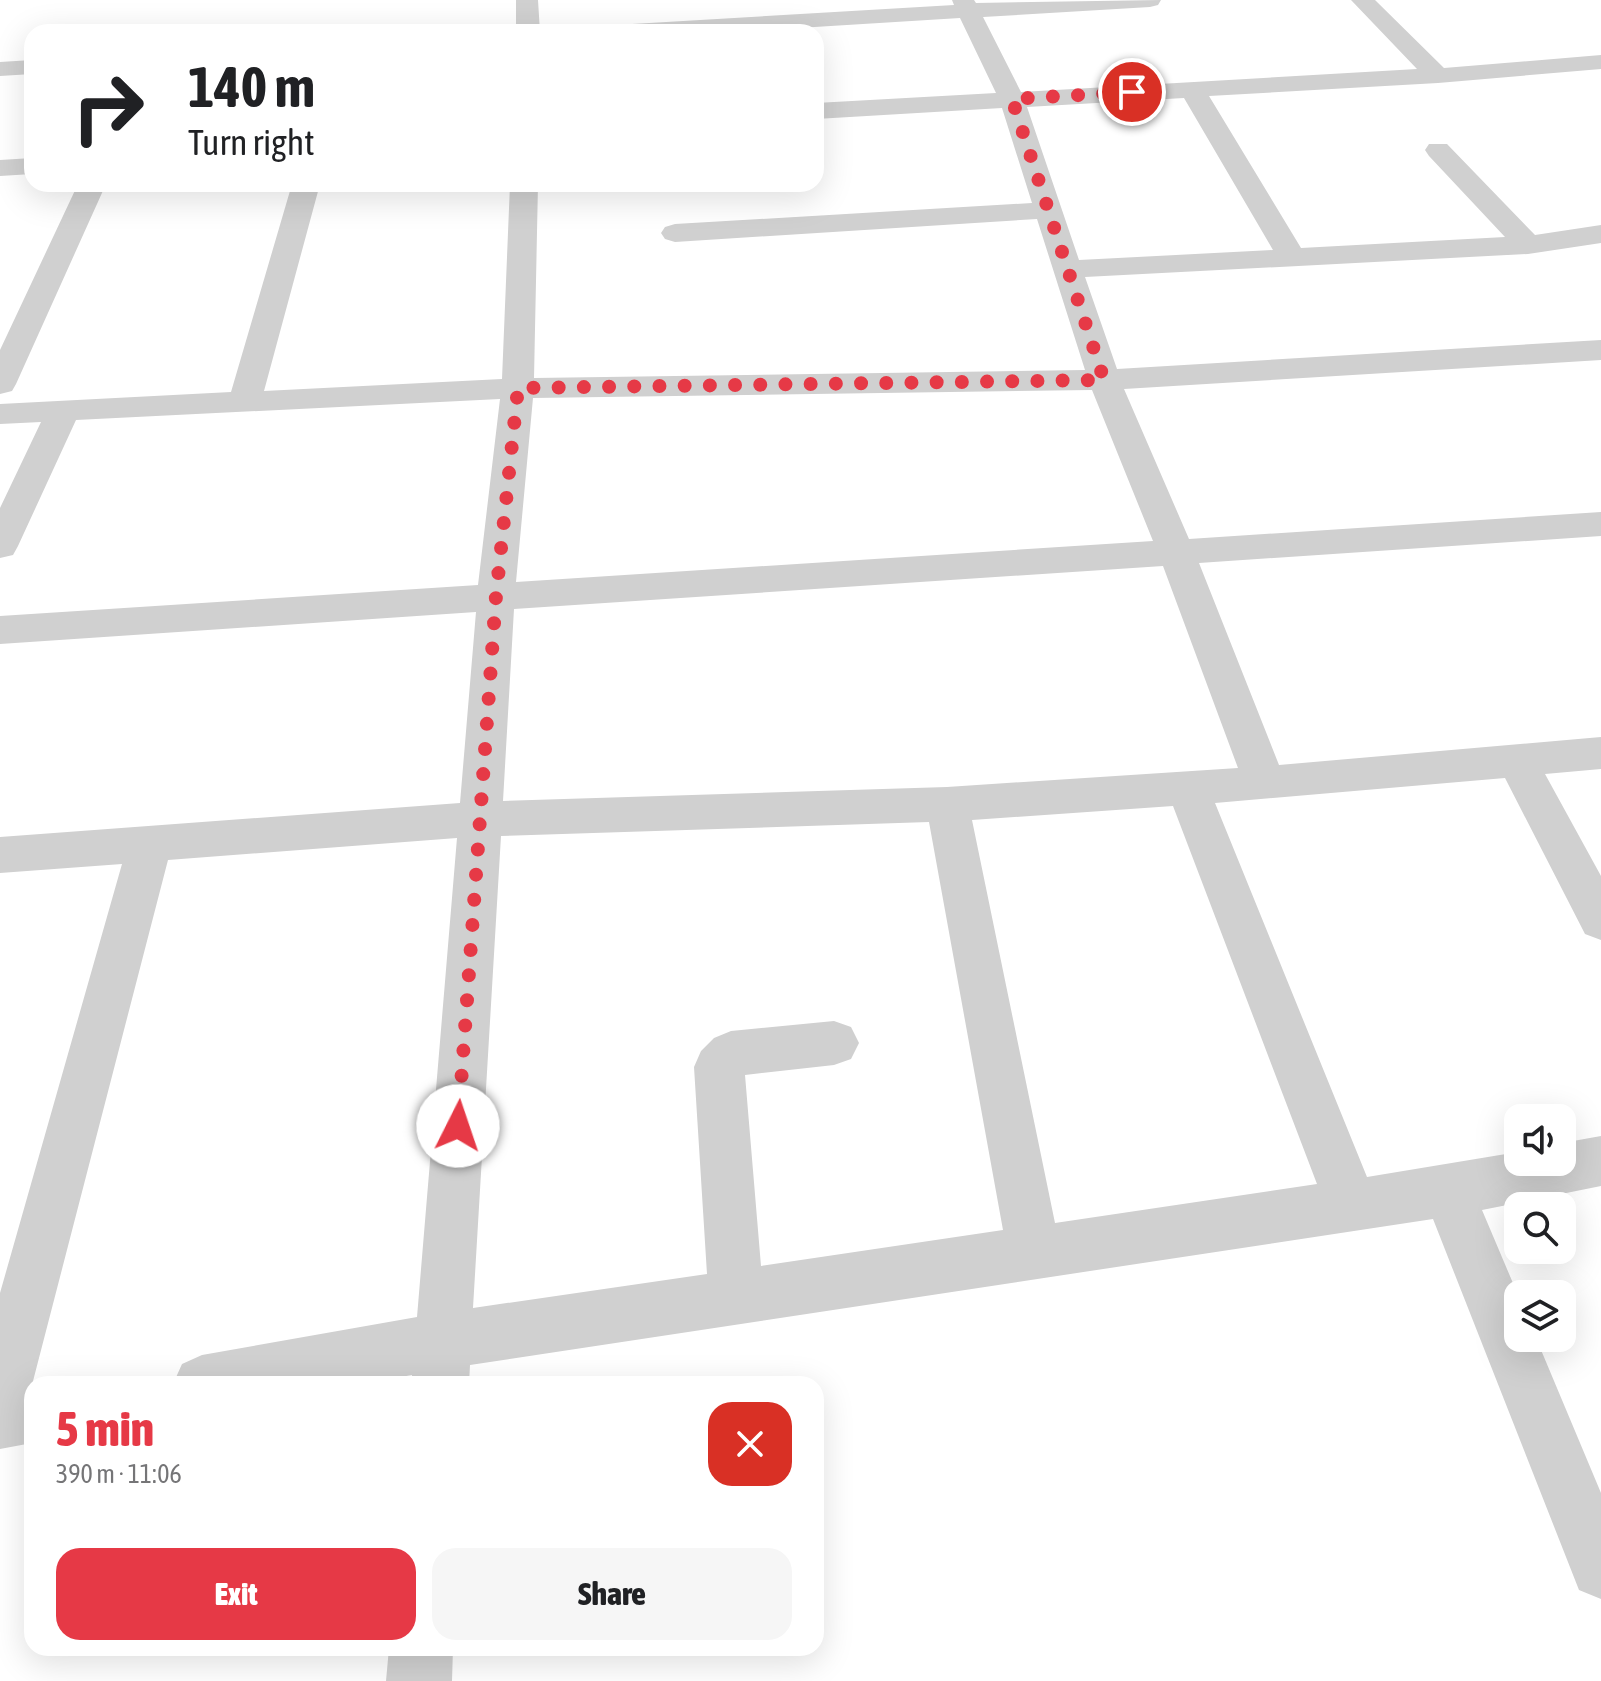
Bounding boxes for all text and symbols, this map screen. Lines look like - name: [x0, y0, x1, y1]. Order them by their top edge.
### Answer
- text: 140 m: [188, 55, 315, 119]
- icon: right: [56, 56, 160, 160]
- pin: [1098, 58, 1166, 126]
- icon: arrive: [1110, 70, 1154, 114]
- text: Turn right: [188, 121, 315, 163]
- position arrow: [416, 1084, 500, 1168]
- map controls: [1504, 1104, 1576, 1352]
- button: sound: [1504, 1104, 1576, 1176]
- button: search: [1504, 1192, 1576, 1264]
- button: layers: [1504, 1280, 1576, 1352]
- text: 5 min: [56, 1401, 154, 1456]
- button: close: [708, 1402, 792, 1486]
- text: 390 m · 11:06: [56, 1459, 182, 1489]
- button: Exit: [56, 1548, 416, 1640]
- button: Share: [432, 1548, 792, 1640]

